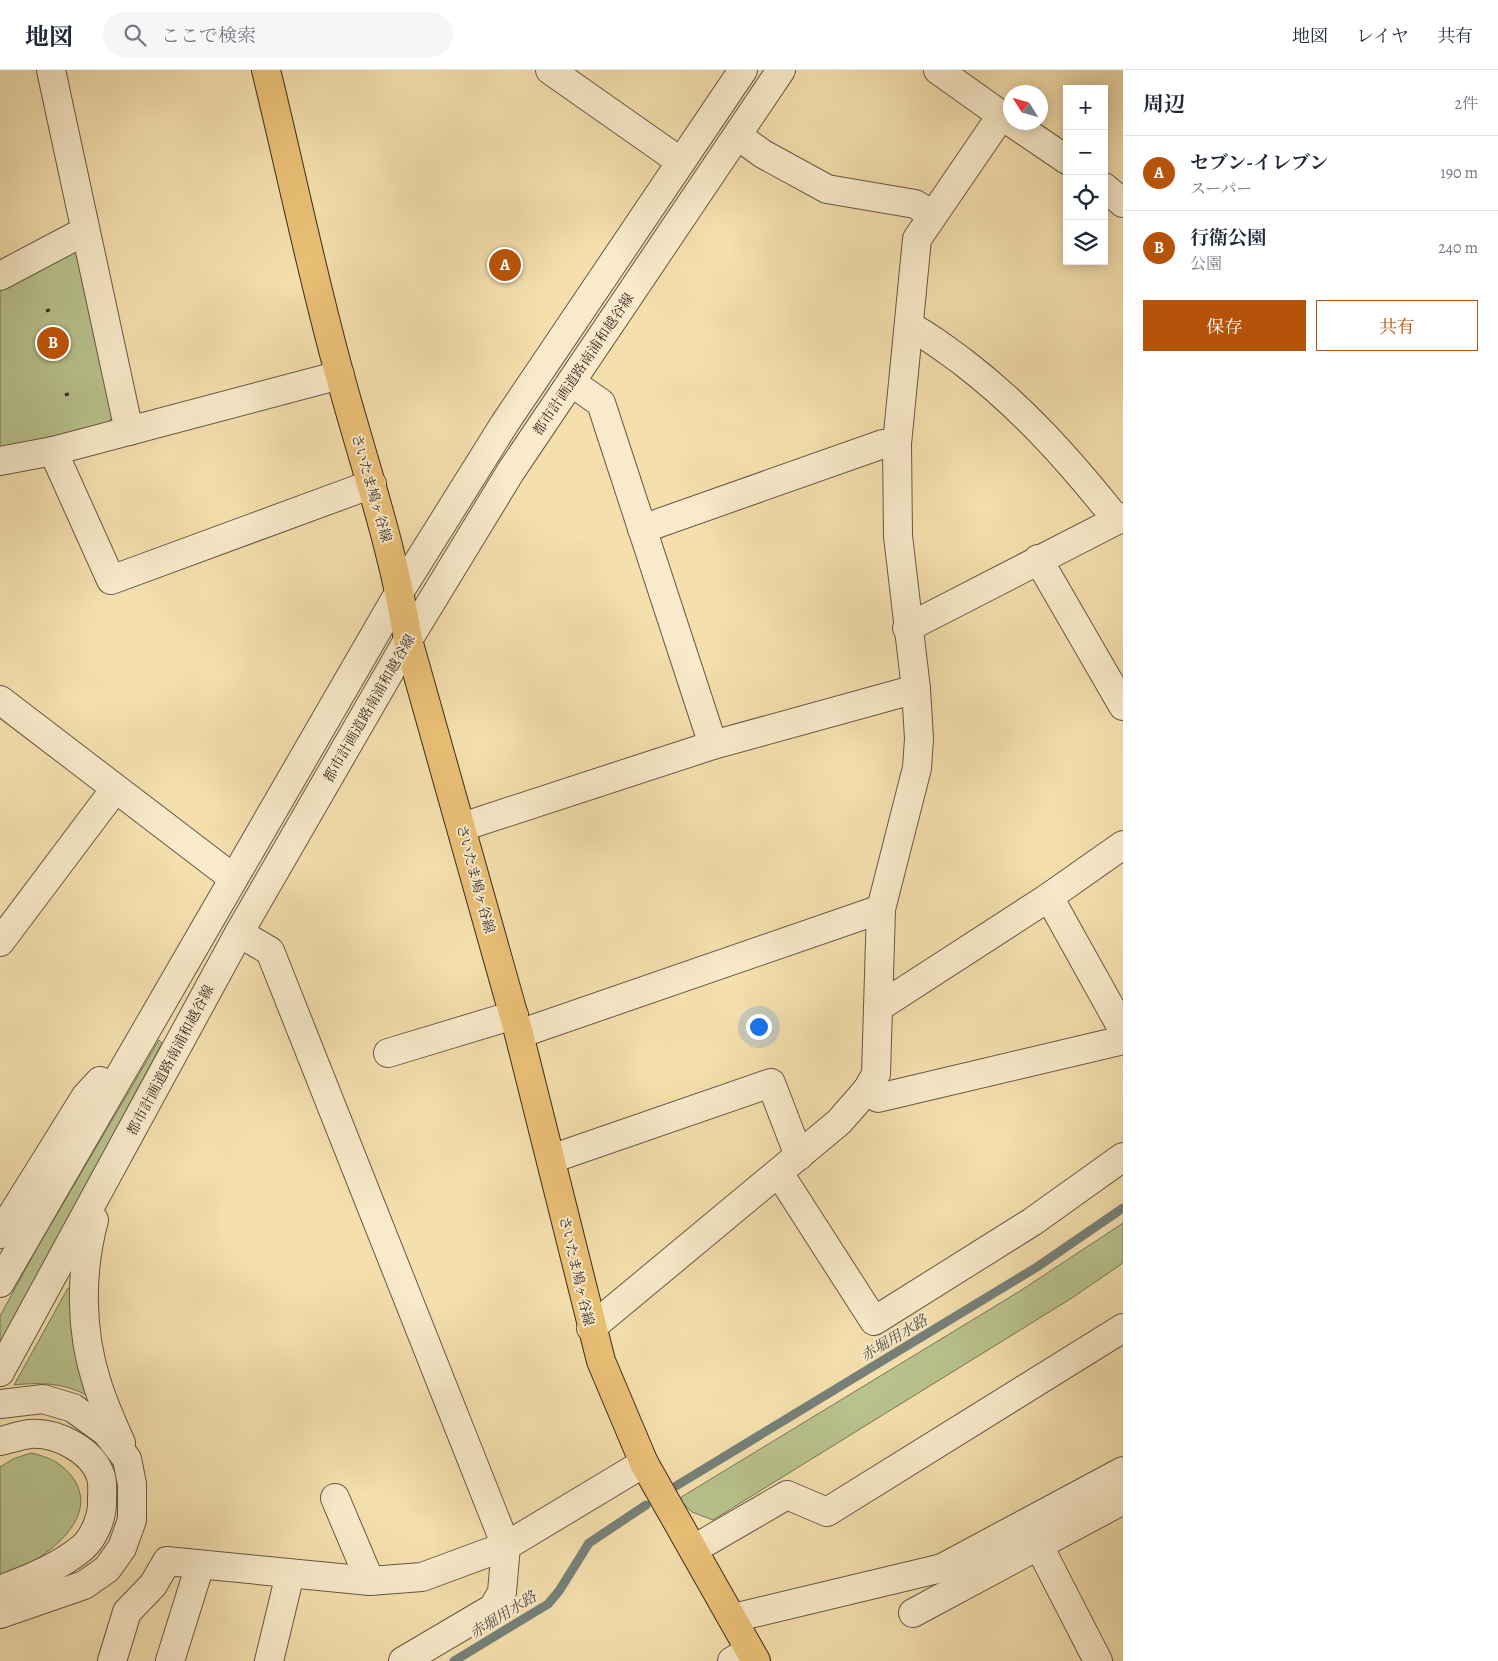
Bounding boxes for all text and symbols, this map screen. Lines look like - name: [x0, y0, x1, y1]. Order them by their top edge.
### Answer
- search box: [103, 12, 453, 57]
- text: 地図: [25, 21, 73, 53]
- icon: search: [121, 21, 149, 49]
- text: ここで検索: [161, 23, 256, 49]
- text: 地図: [1292, 24, 1328, 48]
- text: レイヤ: [1356, 24, 1409, 48]
- text: 共有: [1437, 24, 1473, 48]
- north arrow: [1003, 85, 1048, 130]
- map controls: [1063, 85, 1108, 265]
- button: +: [1063, 85, 1108, 130]
- text: 周辺: [1143, 90, 1185, 118]
- text: 2件: [1454, 93, 1478, 115]
- button: −: [1063, 130, 1108, 175]
- text: セブン-イレブン: [1190, 150, 1328, 176]
- text: A: [1154, 162, 1164, 184]
- text: 190 m: [1440, 162, 1478, 184]
- button: locate: [1063, 175, 1108, 220]
- text: スーパー: [1190, 178, 1252, 200]
- button: layers: [1063, 220, 1108, 265]
- text: 行衛公園: [1190, 225, 1266, 251]
- text: B: [1154, 237, 1164, 259]
- text: 240 m: [1438, 237, 1478, 259]
- pin: A: [489, 246, 521, 284]
- text: 公園: [1190, 253, 1222, 275]
- street label: 都市計画道路南浦和越谷線: [529, 289, 638, 439]
- button: 保存: [1143, 300, 1306, 351]
- button: 共有: [1316, 300, 1478, 351]
- pin: B: [37, 324, 69, 362]
- street label: さいたま鳩ヶ谷線: [347, 432, 396, 545]
- street label: 都市計画道路南浦和越谷線: [319, 631, 420, 786]
- street label: さいたま鳩ヶ谷線: [452, 823, 499, 936]
- street label: 都市計画道路南浦和越谷線: [123, 982, 218, 1139]
- your location: [746, 1014, 772, 1040]
- street label: さいたま鳩ヶ谷線: [555, 1214, 598, 1328]
- water label: 赤堀用水路: [857, 1310, 932, 1366]
- water label: 赤堀用水路: [466, 1586, 541, 1643]

